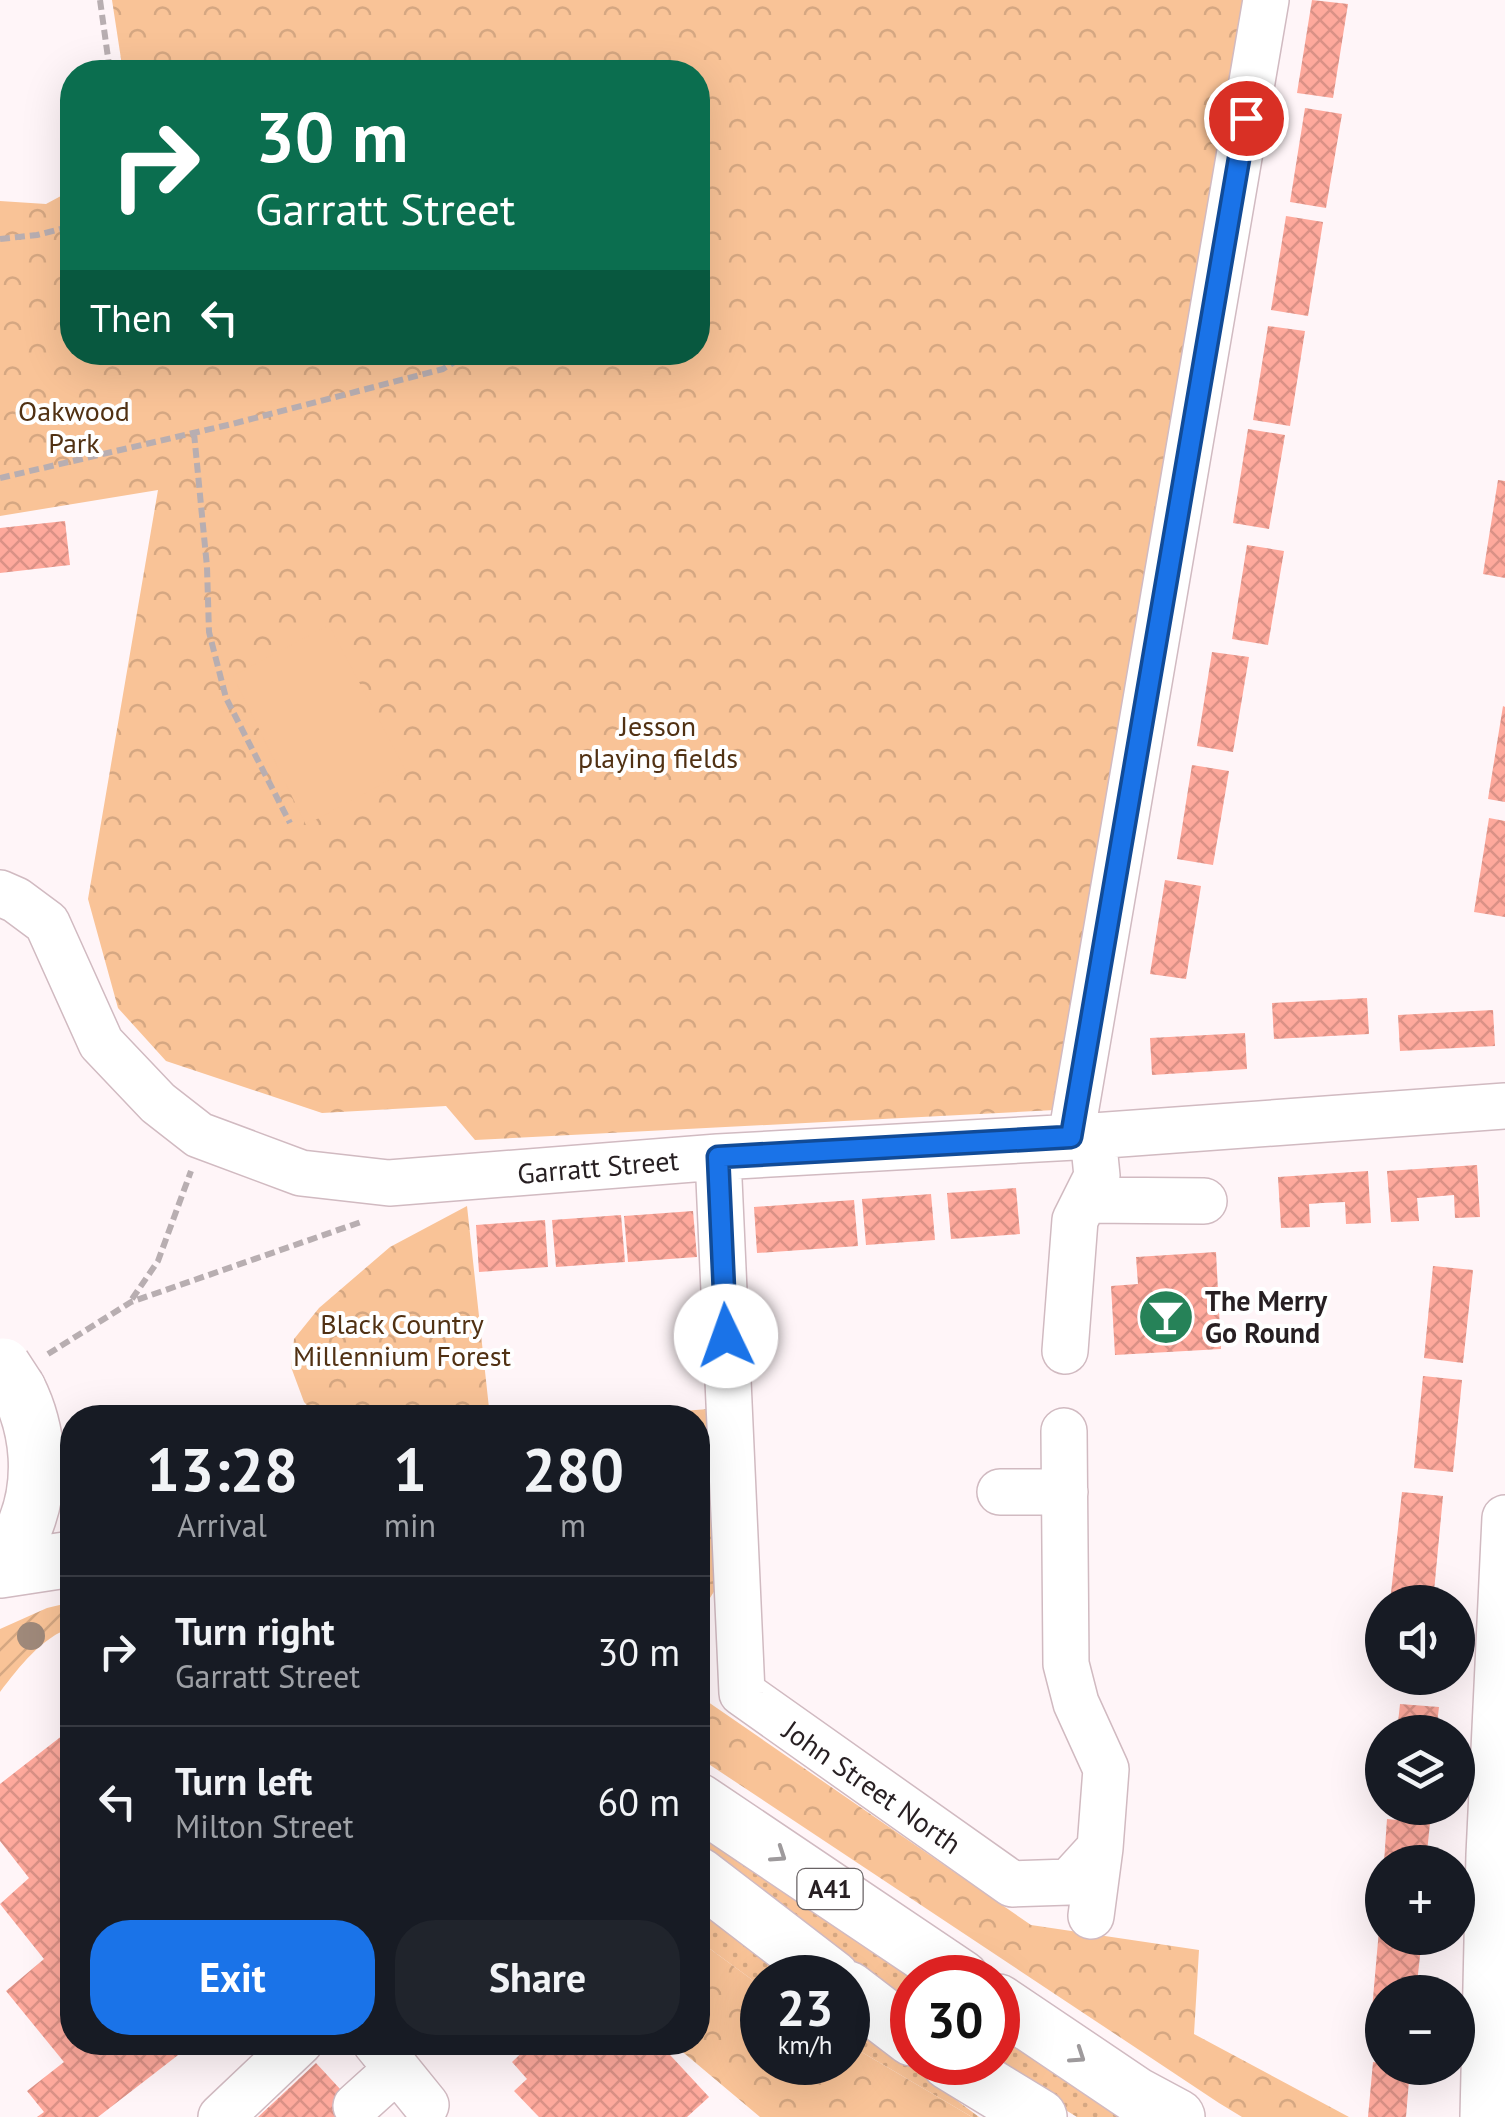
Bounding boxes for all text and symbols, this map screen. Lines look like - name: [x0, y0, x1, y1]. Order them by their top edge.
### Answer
- pin: [1204, 76, 1289, 161]
- text: 30 m: [255, 91, 408, 181]
- icon: arrive: [1219, 91, 1274, 146]
- icon: right: [90, 100, 220, 230]
- text: Garratt Street: [255, 179, 515, 237]
- icon: left: [192, 290, 247, 345]
- text: Then: [90, 293, 172, 342]
- park label: Oakwood Park: [18, 392, 130, 461]
- park label: Jesson playing fields: [578, 707, 738, 776]
- street label: Garratt Street: [516, 1141, 681, 1192]
- place label: The Merry Go Round: [1205, 1282, 1328, 1351]
- position arrow: [674, 1284, 778, 1388]
- bar icon: The Merry Go Round: [1136, 1287, 1196, 1347]
- park label: Black Country Millennium Forest: [293, 1305, 512, 1374]
- text: 13:28: [146, 1430, 298, 1508]
- text: 1: [393, 1430, 427, 1508]
- text: 280: [522, 1430, 624, 1508]
- text: Arrival: [177, 1504, 267, 1546]
- text: min: [384, 1504, 436, 1546]
- text: m: [560, 1504, 586, 1546]
- map controls: [1365, 1585, 1475, 2085]
- button: sound: [1365, 1585, 1475, 1695]
- text: Turn right: [175, 1606, 335, 1655]
- icon: right: [90, 1624, 145, 1679]
- text: 30 m: [598, 1627, 680, 1676]
- text: Garratt Street: [175, 1655, 360, 1697]
- street label: John Street North: [775, 1711, 969, 1862]
- button: layers: [1365, 1715, 1475, 1825]
- text: Turn left: [175, 1756, 312, 1805]
- icon: left: [90, 1774, 145, 1829]
- text: 60 m: [598, 1777, 680, 1826]
- text: Milton Street: [175, 1805, 354, 1847]
- one-way arrow: [767, 1843, 786, 1861]
- button: +: [1365, 1845, 1475, 1955]
- road number: A41: [798, 1869, 862, 1909]
- button: Exit: [90, 1920, 375, 2035]
- button: Share: [395, 1920, 680, 2035]
- speed limit sign: 30: [890, 1955, 1020, 2085]
- text: 23: [777, 1975, 833, 2040]
- button: −: [1365, 1975, 1475, 2085]
- text: km/h: [778, 2029, 832, 2061]
- one-way arrow: [1068, 2044, 1086, 2063]

